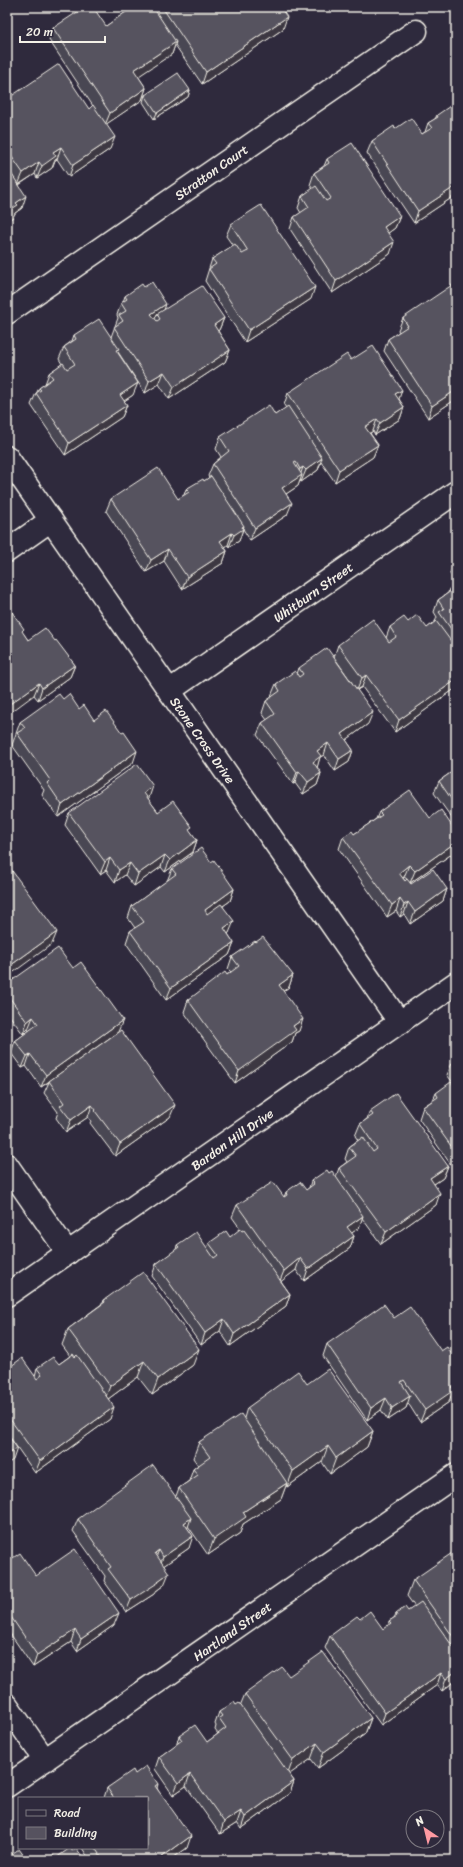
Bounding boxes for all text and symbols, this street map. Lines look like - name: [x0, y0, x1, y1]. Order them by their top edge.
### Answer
- scale bar: [20, 18, 105, 44]
- text: 20 m: [26, 21, 53, 43]
- street label: Stratton Court: [169, 138, 253, 206]
- street label: Whitburn Street: [268, 556, 358, 629]
- street label: Stone Cross Drive: [164, 692, 241, 789]
- street label: Bardon Hill Drive: [186, 1102, 279, 1177]
- street label: Hartland Street: [188, 1595, 277, 1667]
- legend: [18, 1797, 148, 1849]
- text: Road: [54, 1802, 81, 1824]
- north arrow: [405, 1809, 445, 1849]
- text: N: [410, 1811, 428, 1832]
- text: Building: [54, 1822, 97, 1844]

